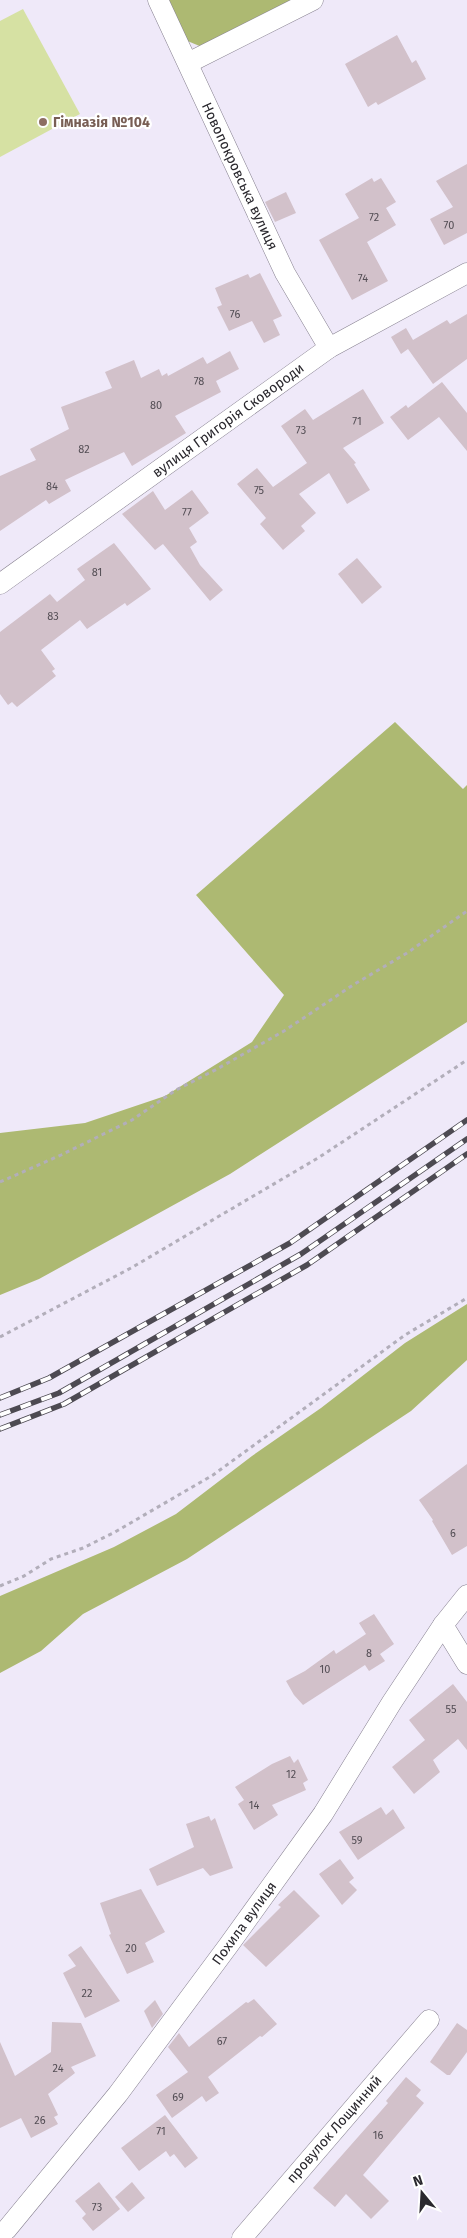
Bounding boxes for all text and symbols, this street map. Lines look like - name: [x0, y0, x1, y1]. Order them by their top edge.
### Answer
- street label: Новопокровська вулиця: [198, 100, 281, 253]
- place label: Гімназія №104: [53, 114, 150, 131]
- marker: Гімназія №104: [37, 116, 49, 128]
- house number: 72: [369, 211, 379, 224]
- house number: 70: [444, 219, 454, 232]
- house number: 74: [358, 272, 368, 285]
- house number: 76: [230, 308, 240, 321]
- street label: вулиця Григорія Сковороди: [149, 360, 307, 481]
- house number: 78: [194, 375, 204, 388]
- house number: 80: [150, 399, 162, 412]
- house number: 71: [352, 415, 362, 428]
- house number: 73: [296, 424, 306, 437]
- house number: 82: [78, 443, 90, 456]
- house number: 84: [46, 480, 58, 493]
- house number: 75: [254, 484, 265, 497]
- house number: 77: [182, 506, 192, 519]
- house number: 81: [92, 566, 102, 579]
- house number: 83: [47, 610, 59, 623]
- house number: 6: [450, 1527, 456, 1540]
- house number: 8: [366, 1647, 372, 1660]
- house number: 10: [320, 1663, 330, 1676]
- house number: 55: [446, 1703, 457, 1716]
- house number: 12: [286, 1768, 296, 1781]
- house number: 14: [249, 1799, 259, 1812]
- house number: 59: [351, 1834, 363, 1847]
- street label: Похила вулиця: [208, 1878, 280, 1968]
- house number: 20: [125, 1942, 137, 1955]
- house number: 22: [82, 1987, 92, 2000]
- house number: 67: [217, 2035, 227, 2048]
- house number: 24: [53, 2062, 64, 2075]
- street label: провулок Лощинний: [283, 2072, 386, 2187]
- house number: 69: [172, 2091, 184, 2104]
- house number: 26: [34, 2114, 46, 2127]
- house number: 71: [156, 2125, 166, 2138]
- house number: 16: [373, 2129, 383, 2142]
- north arrow: [397, 2168, 447, 2218]
- text: N: [411, 2172, 425, 2191]
- house number: 73: [92, 2201, 102, 2214]

